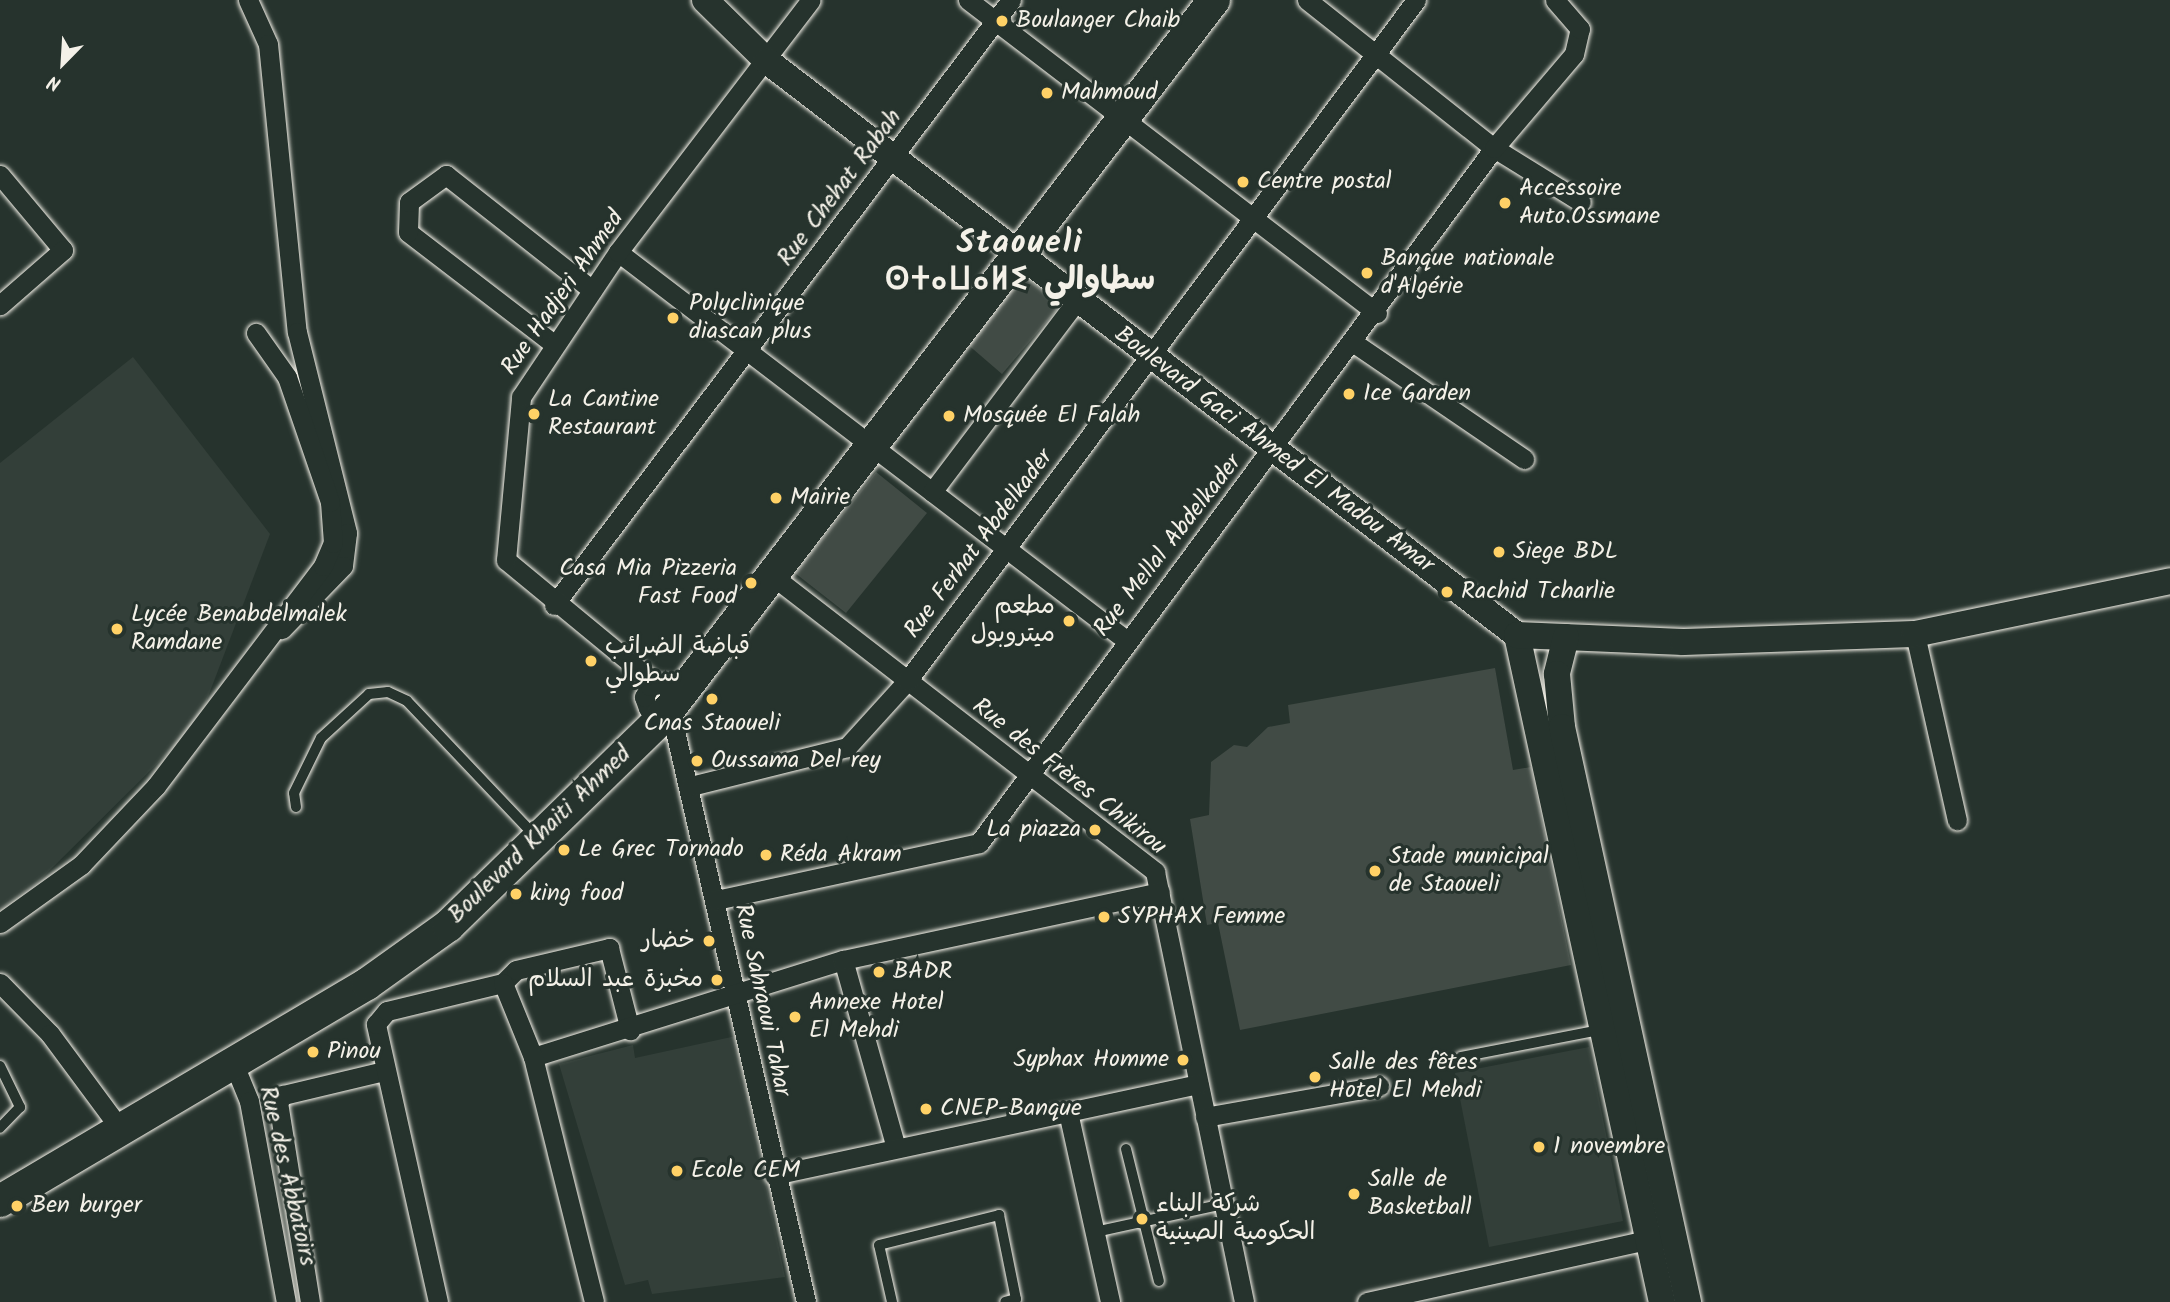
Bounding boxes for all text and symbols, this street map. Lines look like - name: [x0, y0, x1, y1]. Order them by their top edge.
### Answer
- place label: Boulanger Chaib: [1016, 7, 1180, 35]
- marker: Boulanger Chaib: [994, 13, 1010, 29]
- north arrow: [28, 28, 98, 98]
- text: N: [43, 66, 66, 98]
- place label: Mahmoud: [1061, 79, 1158, 107]
- marker: Mahmoud: [1039, 85, 1055, 101]
- street label: Rue Chehat Rabah: [772, 104, 908, 272]
- place label: Centre postal: [1257, 168, 1392, 196]
- marker: Centre postal: [1235, 174, 1251, 190]
- place label: Accessoire Auto.Ossmane: [1519, 175, 1660, 231]
- marker: Accessoire Auto.Ossmane: [1497, 195, 1513, 211]
- street label: Rue Hadjeri Ahmed: [495, 205, 631, 381]
- district label: Staoueli ⵙⵜⴰⵡⴰⵍⵉ سطاوالي: [893, 226, 1147, 301]
- place label: Banque nationale d'Algérie: [1381, 245, 1554, 301]
- marker: Banque nationale d'Algérie: [1359, 265, 1375, 281]
- place label: Polyclinique diascan plus: [689, 290, 812, 346]
- marker: Polyclinique diascan plus: [663, 308, 683, 328]
- street label: Boulevard Gaci Ahmed El Madou Amar: [1108, 320, 1440, 580]
- place label: Ice Garden: [1363, 380, 1471, 408]
- place label: La Cantine Restaurant: [548, 386, 659, 442]
- marker: Ice Garden: [1341, 386, 1357, 402]
- place label: Mosquée El Falah: [963, 402, 1140, 430]
- marker: La Cantine Restaurant: [526, 406, 542, 422]
- marker: Mosquée El Falah: [941, 408, 957, 424]
- street label: Rue Ferhat Abdelkader: [898, 444, 1060, 644]
- street label: Rue Mellal Abdelkader: [1088, 449, 1248, 643]
- place label: Mairie: [790, 484, 850, 512]
- marker: Mairie: [768, 490, 784, 506]
- place label: Siege BDL: [1513, 538, 1618, 566]
- marker: Siege BDL: [1491, 544, 1507, 560]
- place label: Casa Mia Pizzeria Fast Food: [559, 555, 737, 611]
- marker: Casa Mia Pizzeria Fast Food: [743, 575, 759, 591]
- place label: Rachid Tcharlie: [1461, 578, 1615, 606]
- marker: Rachid Tcharlie: [1439, 584, 1455, 600]
- place label: مطعم ميتروبول: [971, 593, 1055, 649]
- place label: Lycée Benabdelmalek Ramdane: [131, 601, 347, 657]
- marker: مطعم ميتروبول: [1061, 613, 1077, 629]
- marker: Lycée Benabdelmalek Ramdane: [109, 621, 125, 637]
- place label: قباضة الضرائب سطوالي: [605, 633, 750, 689]
- marker: قباضة الضرائب سطوالي: [583, 653, 599, 669]
- marker: Cnas Staoueli: [704, 691, 720, 707]
- street label: Rue des Frères Chikirou: [966, 692, 1172, 862]
- place label: Cnas Staoueli: [644, 710, 780, 738]
- street label: Boulevard Khaiti Ahmed: [442, 740, 638, 930]
- place label: Oussama Del rey: [711, 747, 881, 775]
- marker: Oussama Del rey: [689, 753, 705, 769]
- place label: La piazza: [986, 816, 1081, 844]
- marker: La piazza: [1087, 822, 1103, 838]
- place label: Le Grec Tornado: [578, 836, 744, 864]
- place label: Réda Akram: [780, 841, 902, 869]
- marker: Le Grec Tornado: [556, 842, 572, 858]
- place label: Stade municipal de Staoueli: [1389, 843, 1549, 899]
- marker: Réda Akram: [758, 847, 774, 863]
- marker: Stade municipal de Staoueli: [1367, 863, 1383, 879]
- place label: king food: [530, 880, 624, 908]
- marker: king food: [508, 886, 524, 902]
- street label: Rue Sahraoui Tahar: [728, 901, 796, 1099]
- place label: SYPHAX Femme: [1118, 903, 1285, 931]
- marker: SYPHAX Femme: [1096, 909, 1112, 925]
- place label: خضار: [642, 927, 695, 955]
- marker: خضار: [701, 933, 717, 949]
- place label: BADR: [893, 958, 952, 986]
- marker: BADR: [871, 964, 887, 980]
- place label: مخبزة عبد السلام: [528, 966, 703, 994]
- marker: مخبزة عبد السلام: [709, 972, 725, 988]
- place label: Annexe Hotel El Mehdi: [809, 989, 944, 1045]
- marker: Annexe Hotel El Mehdi: [787, 1009, 803, 1025]
- place label: Pinou: [327, 1038, 381, 1066]
- marker: Pinou: [305, 1044, 321, 1060]
- place label: Syphax Homme: [1014, 1046, 1169, 1074]
- place label: Salle des fêtes Hotel El Mehdi: [1329, 1049, 1481, 1105]
- marker: Syphax Homme: [1175, 1052, 1191, 1068]
- marker: Salle des fêtes Hotel El Mehdi: [1307, 1069, 1323, 1085]
- street label: Rue des Abbatoirs: [252, 1083, 322, 1269]
- place label: CNEP-Banque: [940, 1095, 1082, 1123]
- marker: CNEP-Banque: [918, 1101, 934, 1117]
- place label: 1 novembre: [1553, 1133, 1665, 1161]
- marker: 1 novembre: [1531, 1139, 1547, 1155]
- place label: Ecole CEM: [691, 1157, 800, 1185]
- marker: Ecole CEM: [669, 1163, 685, 1179]
- place label: Salle de Basketball: [1368, 1166, 1472, 1222]
- marker: Salle de Basketball: [1346, 1186, 1362, 1202]
- place label: شركة البناء الحكومية الصينية: [1156, 1191, 1315, 1247]
- place label: Ben burger: [31, 1192, 142, 1220]
- marker: Ben burger: [9, 1198, 25, 1214]
- marker: شركة البناء الحكومية الصينية: [1134, 1211, 1150, 1227]

